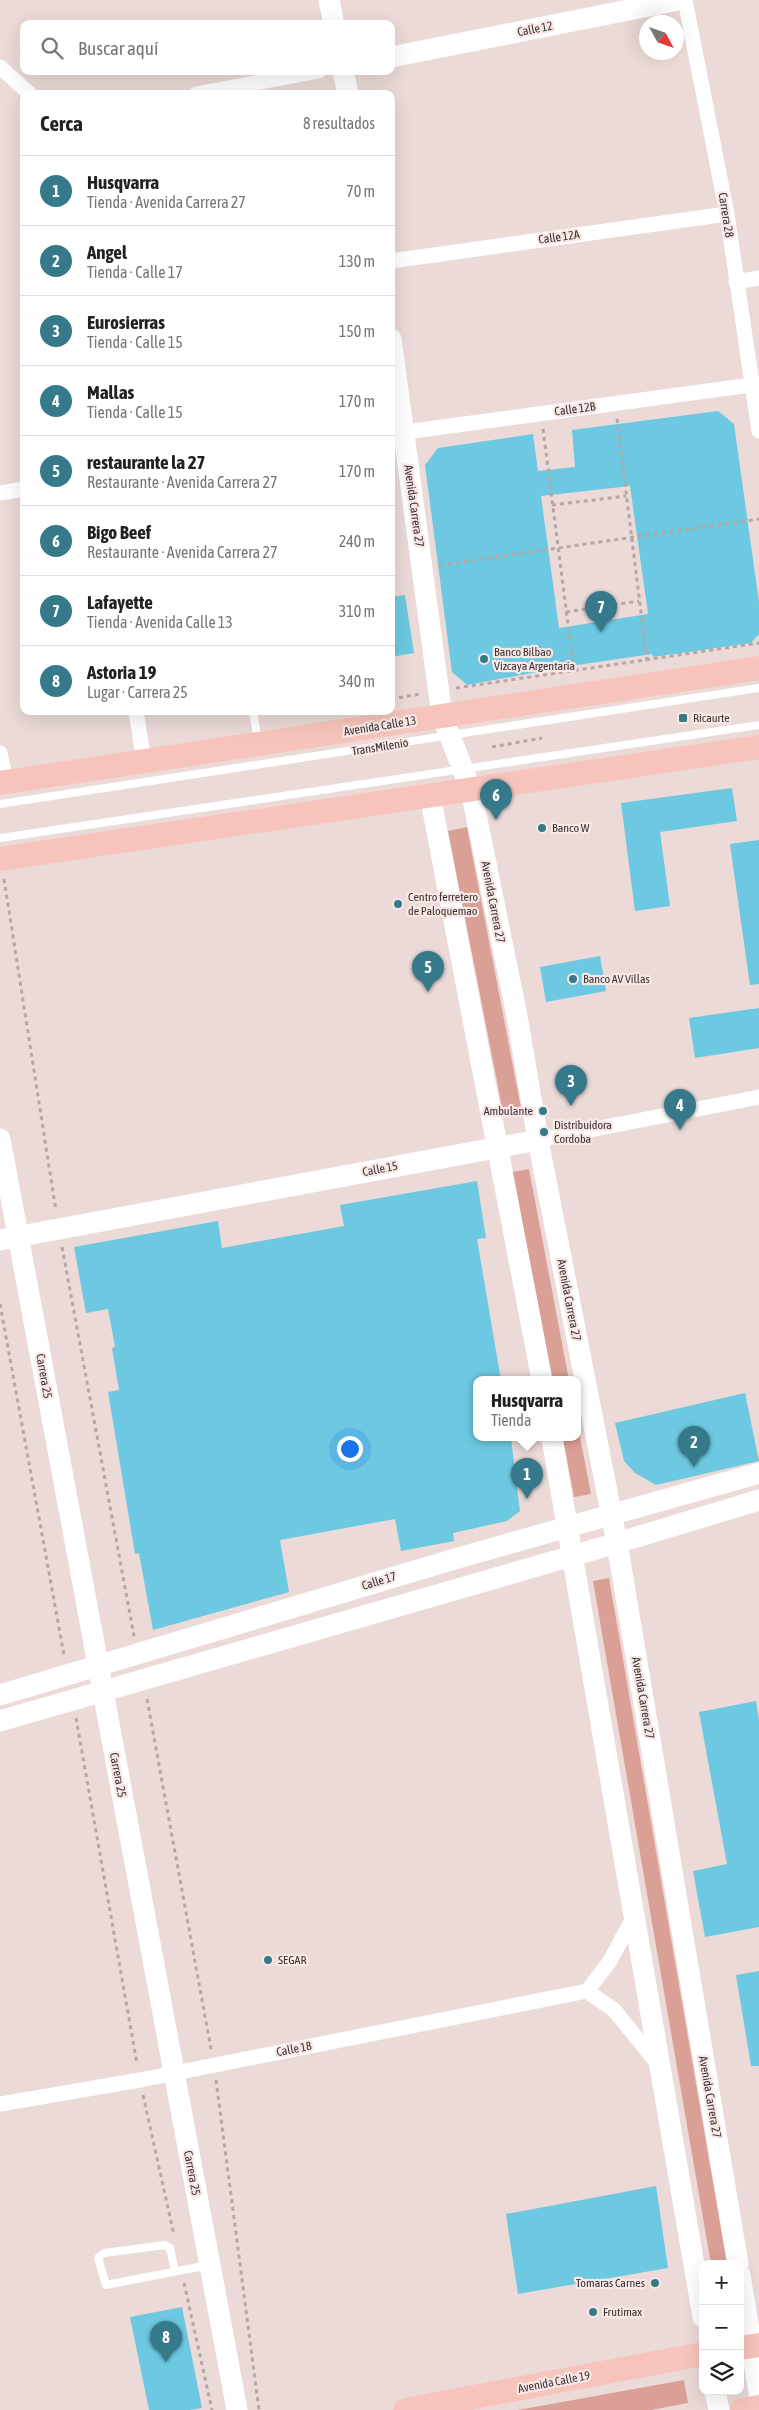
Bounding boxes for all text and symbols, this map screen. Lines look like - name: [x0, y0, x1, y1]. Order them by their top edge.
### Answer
- north arrow: [639, 15, 684, 60]
- street label: Calle 12: [516, 19, 554, 39]
- search box: [20, 20, 395, 75]
- icon: search: [38, 34, 66, 62]
- text: Buscar aquí: [78, 37, 158, 59]
- text: Cerca: [40, 111, 83, 135]
- text: 8 resultados: [303, 114, 375, 132]
- text: Husqvarra: [87, 171, 159, 193]
- text: 1: [52, 182, 60, 200]
- text: 70 m: [346, 182, 375, 200]
- street label: Carrera 28: [716, 192, 737, 239]
- text: Tienda · Avenida Carrera 27: [87, 193, 246, 211]
- street label: Calle 12A: [537, 227, 581, 247]
- text: Angel: [87, 241, 127, 263]
- text: 2: [52, 252, 60, 270]
- text: 130 m: [339, 252, 375, 270]
- text: Tienda · Calle 17: [87, 263, 183, 281]
- text: Eurosierras: [87, 311, 165, 333]
- text: 3: [52, 322, 60, 340]
- text: 150 m: [339, 322, 375, 340]
- text: Tienda · Calle 15: [87, 333, 183, 351]
- text: Mallas: [87, 381, 134, 403]
- text: 4: [52, 392, 60, 410]
- text: 170 m: [339, 392, 375, 410]
- street label: Calle 12B: [554, 399, 597, 419]
- text: Tienda · Calle 15: [87, 403, 183, 421]
- text: restaurante la 27: [87, 451, 206, 473]
- text: 5: [52, 462, 60, 480]
- text: 170 m: [339, 462, 375, 480]
- street label: Avenida Carrera 27: [401, 464, 427, 548]
- text: Restaurante · Avenida Carrera 27: [87, 473, 277, 491]
- text: Bigo Beef: [87, 521, 151, 543]
- text: 6: [52, 532, 60, 550]
- text: 240 m: [339, 532, 375, 550]
- text: Restaurante · Avenida Carrera 27: [87, 543, 277, 561]
- text: Lafayette: [87, 591, 153, 613]
- pin: 7: [585, 591, 617, 632]
- text: 7: [52, 602, 60, 620]
- text: 310 m: [339, 602, 375, 620]
- text: Tienda · Avenida Calle 13: [87, 613, 233, 631]
- place label: Banco Bilbao Vizcaya Argentaria: [494, 645, 575, 673]
- marker: Banco Bilbao Vizcaya Argentaria: [478, 653, 490, 665]
- text: Astoria 19: [87, 661, 157, 683]
- text: 8: [52, 672, 60, 690]
- text: 340 m: [339, 672, 375, 690]
- text: Lugar · Carrera 25: [87, 683, 188, 701]
- place label: Ricaurte: [693, 711, 730, 725]
- marker: Ricaurte: [677, 712, 689, 724]
- street label: Avenida Calle 13: [343, 713, 417, 739]
- street label: TransMilenio: [351, 736, 410, 758]
- pin: 6: [480, 779, 512, 820]
- place label: Banco W: [552, 821, 590, 835]
- marker: Banco W: [536, 822, 548, 834]
- street label: Avenida Carrera 27: [478, 860, 508, 944]
- place label: Centro ferretero de Paloquemao: [408, 890, 479, 918]
- marker: Centro ferretero de Paloquemao: [392, 898, 404, 910]
- pin: 5: [412, 951, 444, 992]
- place label: Banco AV Villas: [583, 972, 650, 986]
- marker: Banco AV Villas: [567, 973, 579, 985]
- pin: 3: [555, 1065, 587, 1106]
- pin: 4: [664, 1089, 696, 1130]
- place label: Ambulante: [484, 1104, 533, 1118]
- marker: Ambulante: [537, 1105, 549, 1117]
- place label: Distribuidora Cordoba: [554, 1118, 612, 1146]
- marker: Distribuidora Cordoba: [538, 1126, 550, 1138]
- street label: Calle 15: [361, 1159, 399, 1179]
- street label: Avenida Carrera 27: [554, 1258, 584, 1342]
- street label: Carrera 25: [33, 1352, 55, 1400]
- popup: [473, 1376, 581, 1441]
- text: Husqvarra: [491, 1389, 563, 1411]
- text: Tienda: [491, 1411, 531, 1429]
- pin: 2: [678, 1426, 710, 1467]
- your location: [337, 1436, 363, 1462]
- pin: 1: [511, 1458, 543, 1499]
- street label: Calle 17: [360, 1569, 398, 1593]
- street label: Avenida Carrera 27: [629, 1656, 657, 1740]
- street label: Carrera 25: [107, 1751, 129, 1799]
- place label: SEGAR: [278, 1953, 306, 1967]
- marker: SEGAR: [262, 1954, 274, 1966]
- street label: Calle 18: [275, 2039, 313, 2059]
- street label: Avenida Carrera 27: [696, 2055, 724, 2139]
- street label: Carrera 25: [181, 2149, 203, 2197]
- map controls: [699, 2260, 744, 2395]
- button: +: [699, 2260, 744, 2305]
- place label: Tomaras Carnes: [576, 2276, 645, 2290]
- marker: Tomaras Carnes: [649, 2277, 661, 2289]
- place label: Frutimax: [603, 2305, 642, 2319]
- button: −: [699, 2305, 744, 2350]
- marker: Frutimax: [587, 2306, 599, 2318]
- pin: 8: [150, 2321, 182, 2362]
- button: layers: [699, 2350, 744, 2395]
- street label: Avenida Calle 19: [517, 2368, 592, 2396]

